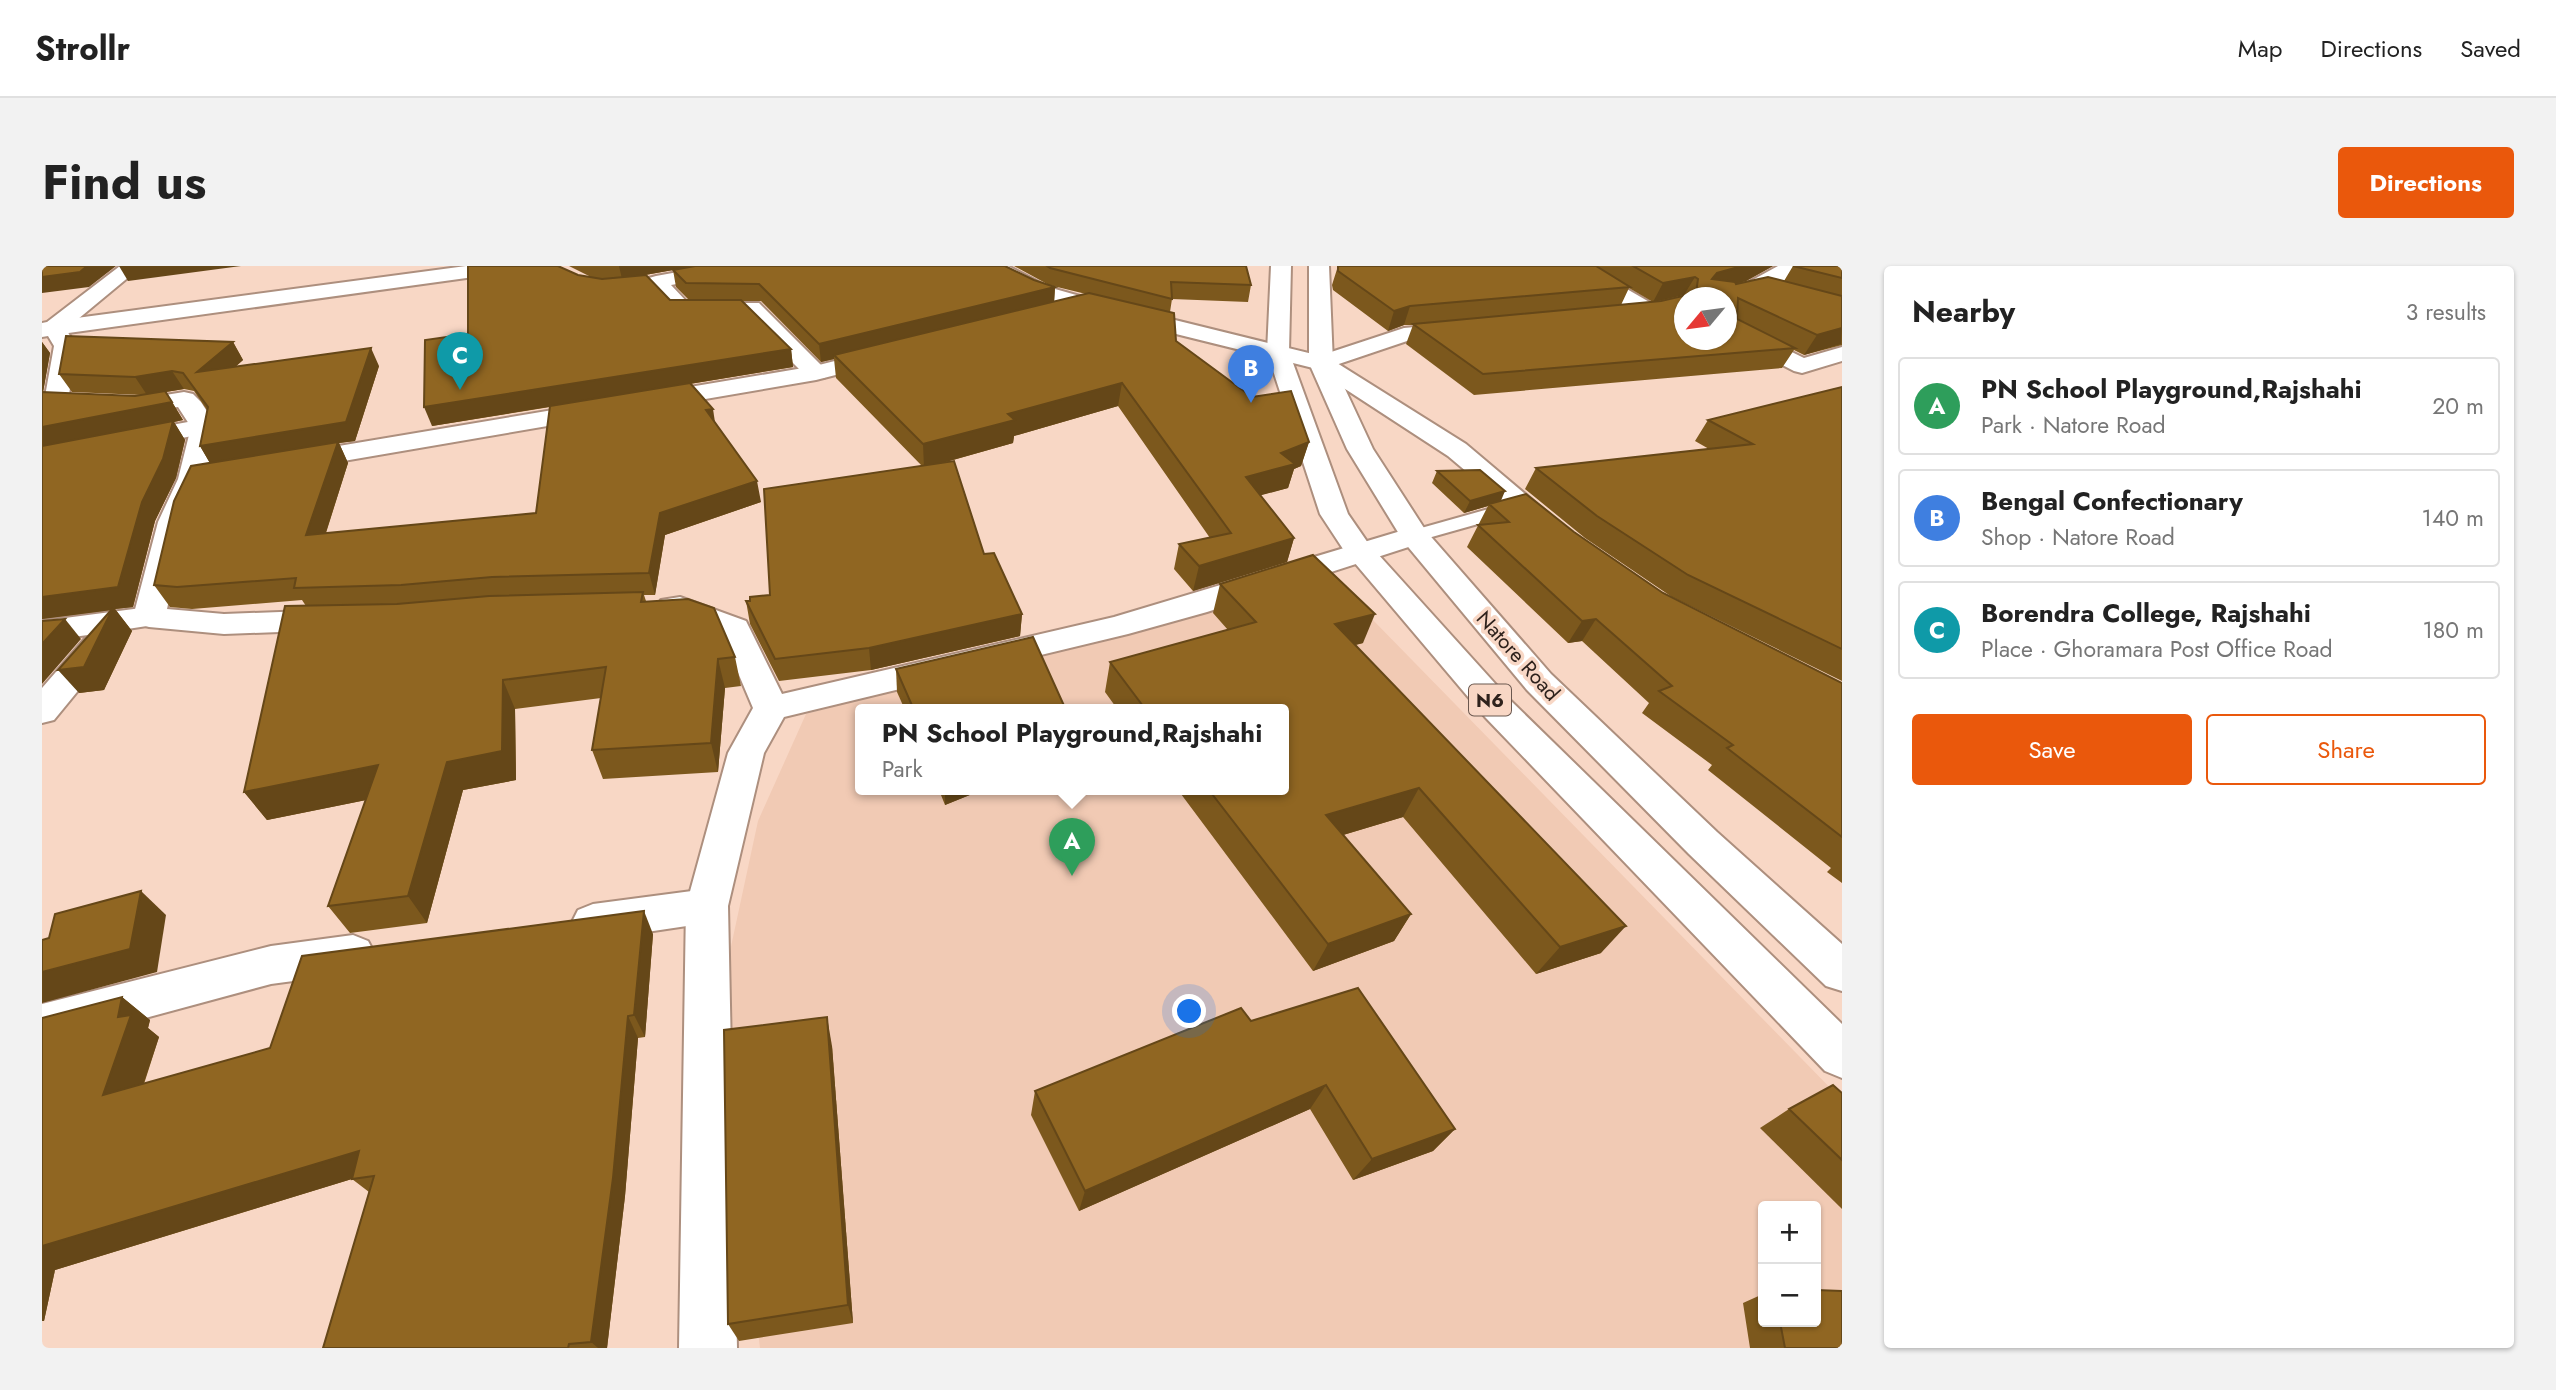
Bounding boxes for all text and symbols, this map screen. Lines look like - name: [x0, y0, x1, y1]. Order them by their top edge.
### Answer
- text: Strollr: [35, 25, 130, 72]
- text: Map: [2238, 31, 2283, 66]
- text: Directions: [2321, 31, 2422, 66]
- text: Saved: [2460, 31, 2521, 66]
- text: Find us: [42, 147, 206, 217]
- button: Directions: [2338, 147, 2514, 218]
- north arrow: [1674, 287, 1737, 350]
- text: Nearby: [1912, 290, 2015, 333]
- text: 3 results: [2406, 295, 2486, 329]
- pin: C: [437, 332, 483, 390]
- pin: B: [1228, 345, 1274, 403]
- text: PN School Playground,Rajshahi: [1981, 370, 2362, 408]
- text: A: [1929, 389, 1945, 423]
- text: 20 m: [2432, 389, 2484, 423]
- text: Park · Natore Road: [1981, 408, 2166, 442]
- text: Bengal Confectionary: [1981, 482, 2243, 520]
- text: B: [1929, 501, 1945, 535]
- text: 140 m: [2422, 501, 2484, 535]
- text: Shop · Natore Road: [1981, 520, 2175, 554]
- text: Borendra College, Rajshahi: [1981, 594, 2311, 632]
- street label: Natore Road: [1469, 604, 1567, 708]
- text: C: [1929, 613, 1945, 647]
- text: 180 m: [2422, 613, 2484, 647]
- text: Place · Ghoramara Post Office Road: [1981, 632, 2333, 666]
- road number: N6: [1469, 684, 1511, 715]
- popup: [855, 704, 1289, 795]
- text: PN School Playground,Rajshahi: [882, 714, 1262, 752]
- button: Save: [1912, 714, 2192, 785]
- button: Share: [2206, 714, 2486, 785]
- text: Park: [882, 752, 923, 786]
- pin: A: [1049, 818, 1095, 876]
- your location: [1172, 994, 1206, 1028]
- map controls: [1758, 1201, 1821, 1327]
- button: +: [1758, 1201, 1821, 1264]
- button: −: [1758, 1264, 1821, 1327]

